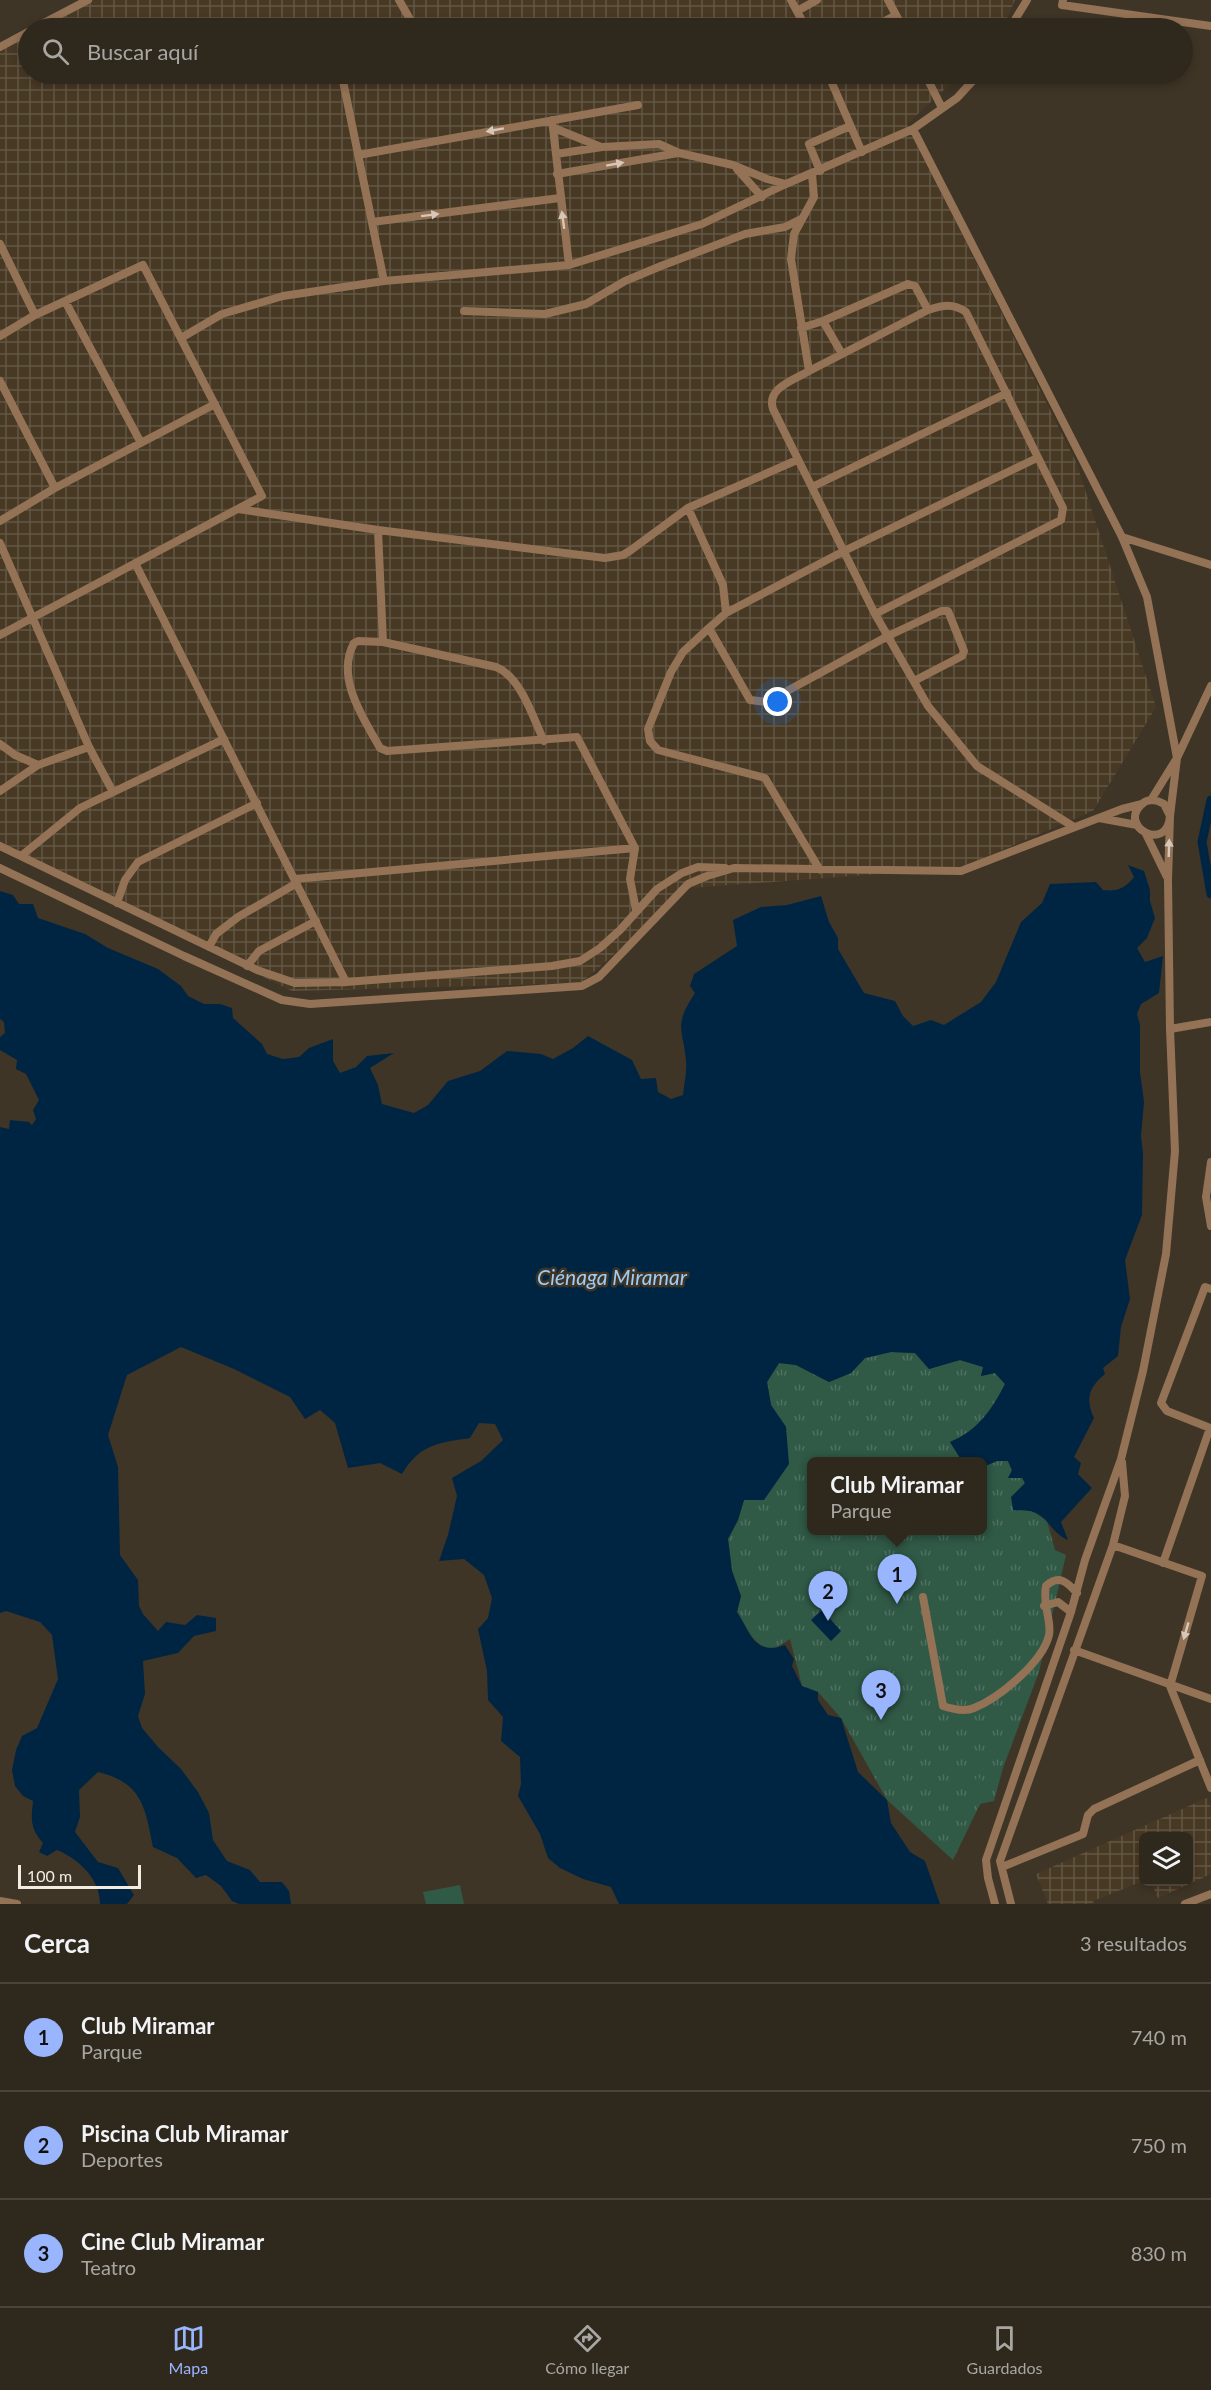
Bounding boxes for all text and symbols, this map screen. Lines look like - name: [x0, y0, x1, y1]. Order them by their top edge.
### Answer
- search box: [18, 18, 1193, 84]
- icon: search: [39, 35, 72, 68]
- text: Buscar aquí: [87, 38, 198, 65]
- one-way arrow: [485, 126, 504, 135]
- one-way arrow: [605, 159, 624, 168]
- one-way arrow: [420, 210, 439, 219]
- one-way arrow: [558, 210, 568, 229]
- your location: [763, 687, 792, 716]
- one-way arrow: [1165, 839, 1174, 858]
- water label: Ciénaga Miramar: [537, 1264, 688, 1289]
- popup: [807, 1457, 987, 1535]
- text: Club Miramar: [830, 1471, 964, 1498]
- text: Parque: [830, 1498, 892, 1522]
- pin: 1: [878, 1554, 916, 1604]
- pin: 2: [808, 1572, 848, 1621]
- one-way arrow: [1181, 1622, 1190, 1640]
- pin: 3: [862, 1670, 900, 1720]
- map controls: [1139, 1832, 1193, 1886]
- button: layers: [1139, 1832, 1193, 1886]
- scale bar: [18, 1862, 141, 1890]
- text: 100 m: [27, 1866, 72, 1885]
- text: Cerca: [24, 1927, 90, 1959]
- text: 3 resultados: [1080, 1931, 1187, 1955]
- text: Club Miramar: [81, 2012, 215, 2039]
- text: 1: [38, 2025, 49, 2049]
- text: 740 m: [1131, 2025, 1187, 2049]
- text: Parque: [81, 2039, 142, 2063]
- text: Piscina Club Miramar: [81, 2120, 288, 2147]
- text: 2: [38, 2133, 49, 2157]
- text: 750 m: [1131, 2133, 1187, 2157]
- text: Deportes: [81, 2147, 163, 2171]
- text: Cine Club Miramar: [81, 2228, 264, 2255]
- text: 3: [38, 2241, 49, 2265]
- text: 830 m: [1131, 2241, 1187, 2265]
- text: Teatro: [81, 2255, 136, 2279]
- tab: Mapa: [169, 2322, 208, 2377]
- tab: Cómo llegar: [545, 2322, 629, 2377]
- tab: Guardados: [967, 2322, 1042, 2377]

